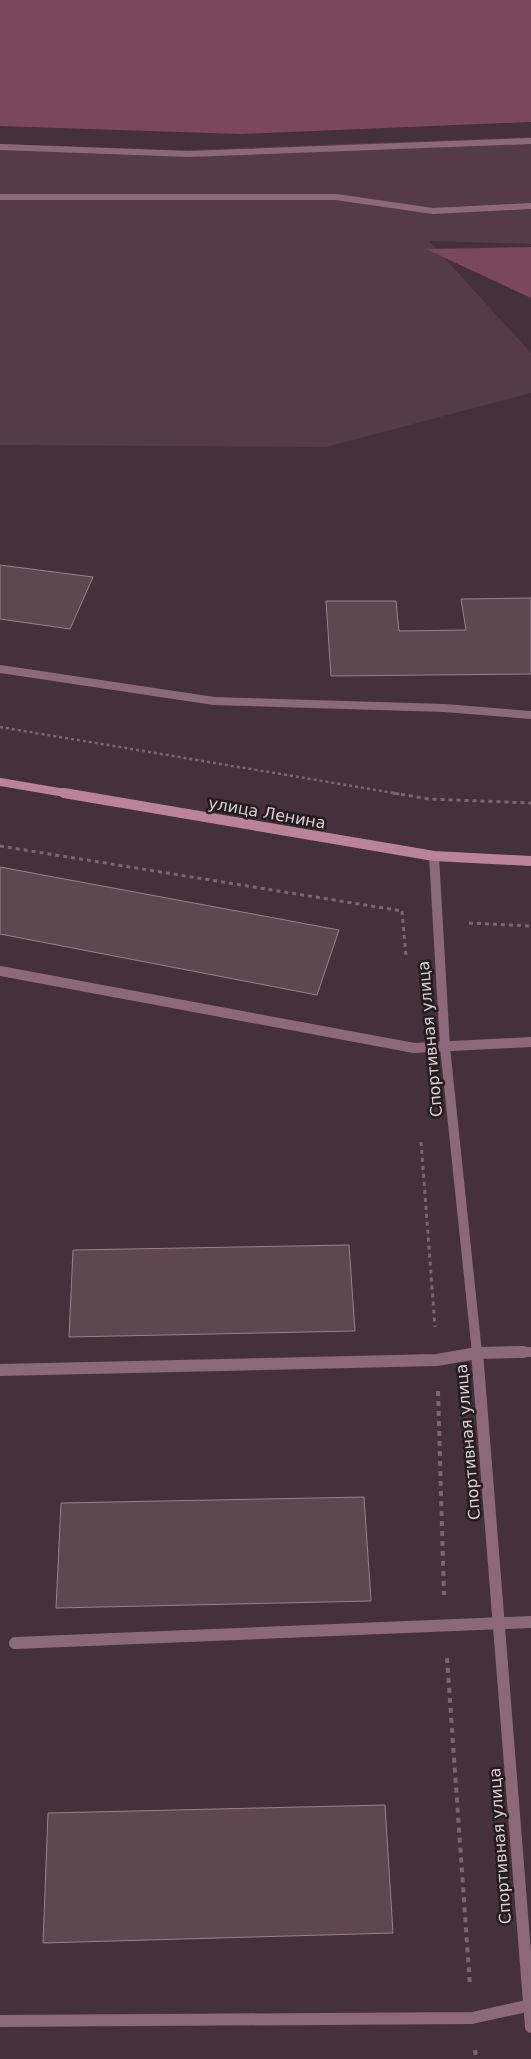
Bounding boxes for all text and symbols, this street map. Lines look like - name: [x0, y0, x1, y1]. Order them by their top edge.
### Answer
- street label: улица Ленина: [207, 793, 327, 833]
- street label: Спортивная улица: [414, 960, 446, 1118]
- street label: Спортивная улица: [452, 1363, 484, 1521]
- street label: Спортивная улица: [485, 1767, 515, 1925]

